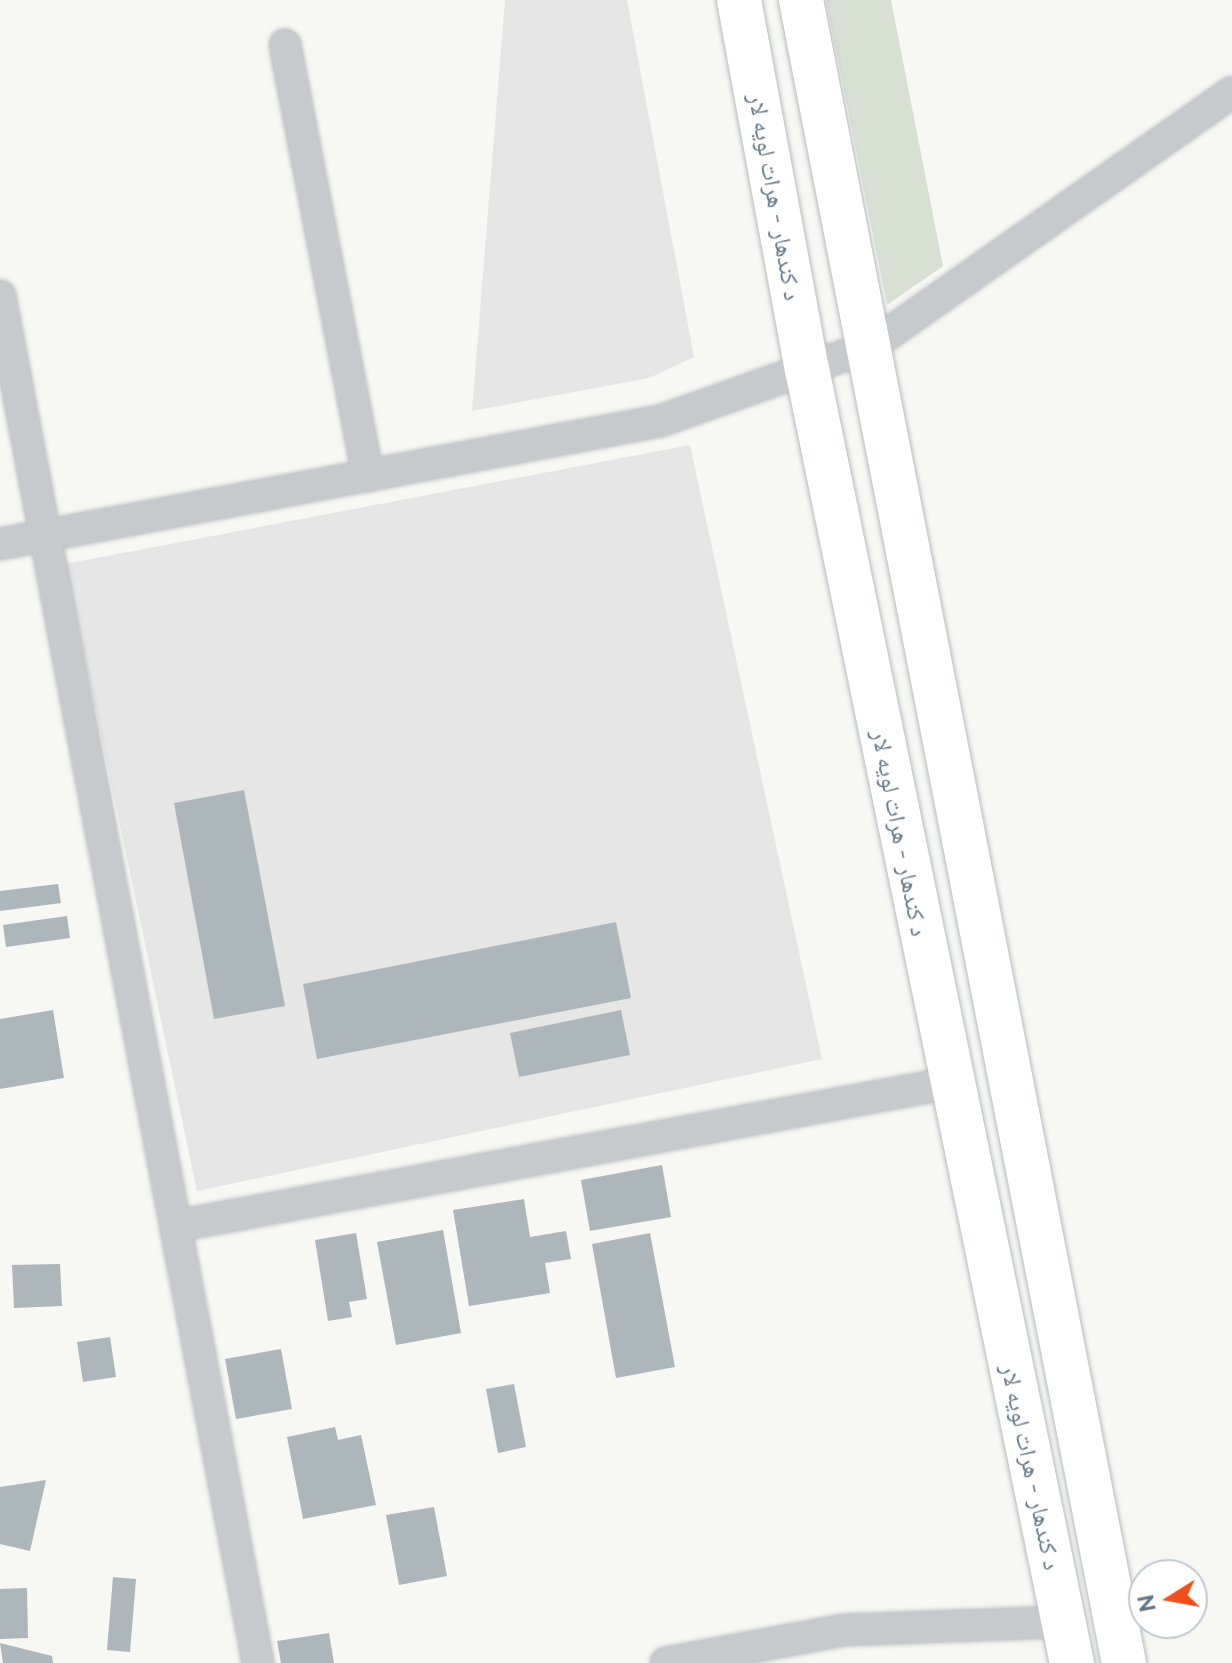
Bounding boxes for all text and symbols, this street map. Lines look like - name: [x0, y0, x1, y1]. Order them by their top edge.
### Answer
- street label: د کندهار - هرات لويه لار: [743, 91, 807, 303]
- street label: د کندهار - هرات لويه لار: [866, 727, 934, 939]
- street label: د کندهار - هرات لويه لار: [995, 1361, 1067, 1573]
- north arrow: [1128, 1559, 1208, 1639]
- text: N: [1132, 1592, 1161, 1614]

